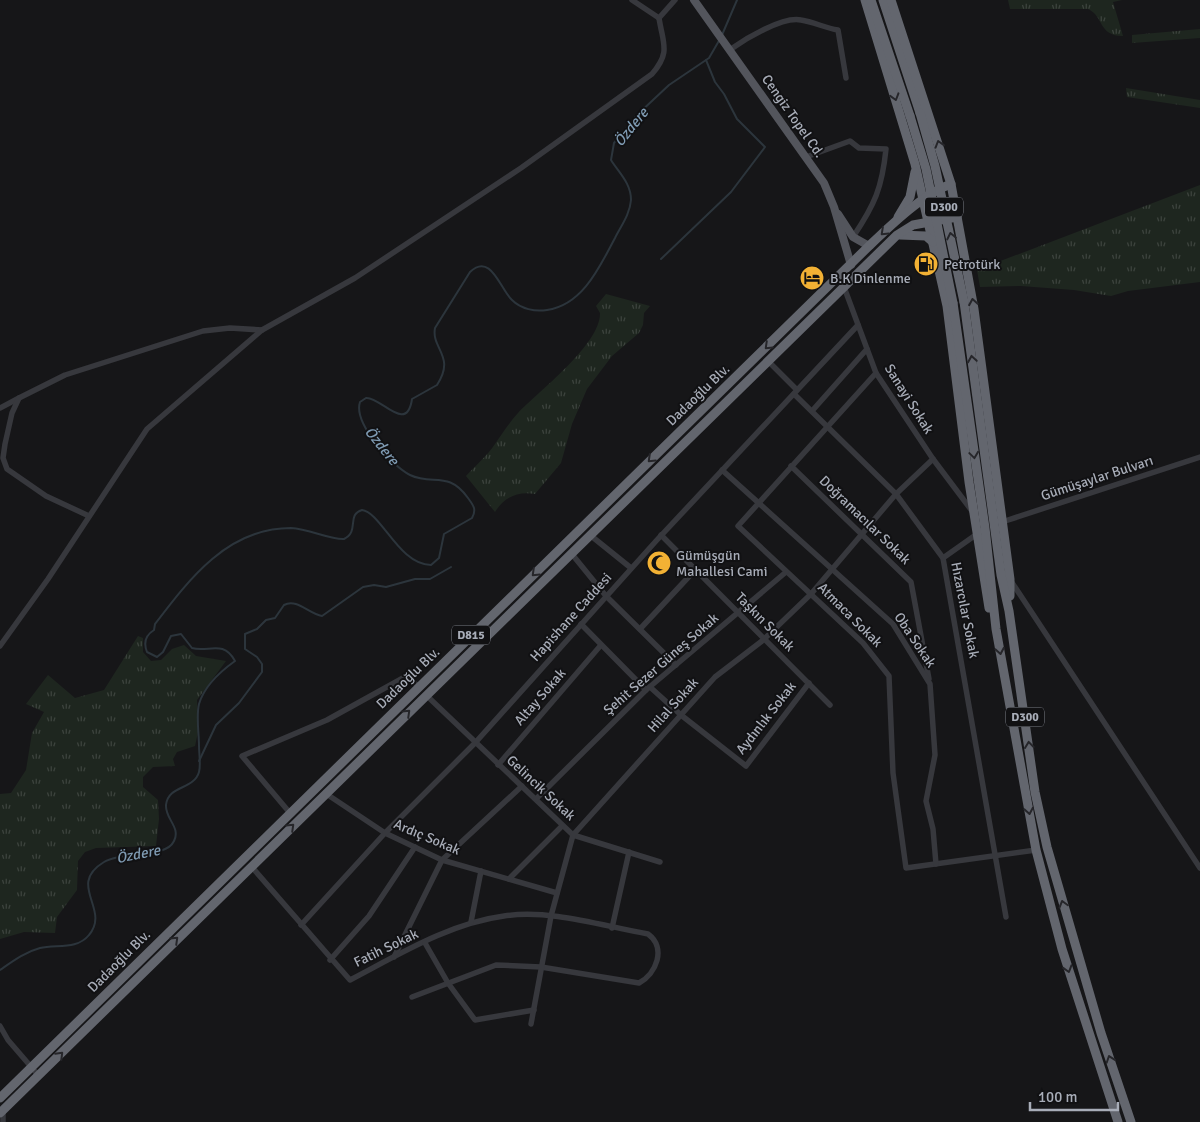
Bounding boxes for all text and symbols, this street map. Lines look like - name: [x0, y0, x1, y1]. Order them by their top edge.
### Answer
- street label: Cengiz Topel Cd.: [758, 71, 828, 161]
- one-way arrow: [889, 92, 899, 100]
- water label: Özdere: [610, 103, 653, 150]
- one-way arrow: [934, 140, 944, 149]
- road number: D300: [925, 198, 963, 216]
- one-way arrow: [880, 226, 889, 235]
- one-way arrow: [946, 232, 957, 241]
- fuel station icon: Petrotürk: [913, 251, 939, 277]
- place label: Petrotürk: [944, 256, 1000, 273]
- hotel icon: B.K Dinlenme: [799, 265, 825, 291]
- place label: B.K Dinlenme: [830, 270, 911, 287]
- one-way arrow: [968, 298, 979, 307]
- one-way arrow: [764, 340, 773, 349]
- one-way arrow: [968, 355, 978, 364]
- street label: Dadaoğlu Blv.: [663, 361, 733, 429]
- street label: Sanayi Sokak: [881, 361, 937, 437]
- water label: Özdere: [361, 423, 404, 470]
- one-way arrow: [969, 451, 979, 460]
- street label: Gümüşaylar Bulvarı: [1039, 452, 1155, 504]
- one-way arrow: [648, 453, 657, 462]
- street label: Doğramacılar Sokak: [816, 472, 914, 568]
- place label: Gümüşgün Mahallesi Cami: [676, 547, 768, 580]
- mosque icon: Gümüşgün Mahallesi Cami: [646, 550, 672, 576]
- street label: Hızarcılar Sokak: [947, 560, 983, 660]
- one-way arrow: [532, 567, 541, 576]
- street label: Hapishane Caddesi: [527, 569, 615, 665]
- street label: Atmaca Sokak: [814, 579, 886, 651]
- street label: Taşkın Sokak: [732, 589, 798, 655]
- street label: Şehit Sezer Güneş Sokak: [600, 609, 722, 719]
- street label: Oba Sokak: [890, 609, 940, 671]
- road number: D815: [452, 626, 490, 644]
- street label: Dadaoğlu Blv.: [373, 644, 443, 712]
- one-way arrow: [994, 647, 1004, 656]
- street label: Altay Sokak: [511, 665, 569, 729]
- street label: Hilal Sokak: [644, 674, 702, 736]
- street label: Aydınlık Sokak: [732, 678, 800, 758]
- road number: D300: [1006, 708, 1044, 726]
- one-way arrow: [402, 710, 411, 719]
- one-way arrow: [1024, 741, 1035, 749]
- street label: Gelincik Sokak: [503, 752, 579, 824]
- one-way arrow: [1023, 807, 1034, 816]
- street label: Ardıç Sokak: [391, 815, 463, 859]
- one-way arrow: [285, 823, 294, 832]
- water label: Özdere: [114, 841, 163, 867]
- one-way arrow: [1058, 900, 1068, 908]
- street label: Fatih Sokak: [351, 925, 421, 971]
- street label: Dadaoğlu Blv.: [84, 926, 154, 996]
- one-way arrow: [169, 937, 178, 946]
- one-way arrow: [1063, 964, 1073, 972]
- one-way arrow: [54, 1051, 63, 1060]
- one-way arrow: [1105, 1056, 1115, 1064]
- scale bar: [1030, 1080, 1118, 1112]
- text: 100 m: [1038, 1088, 1078, 1106]

